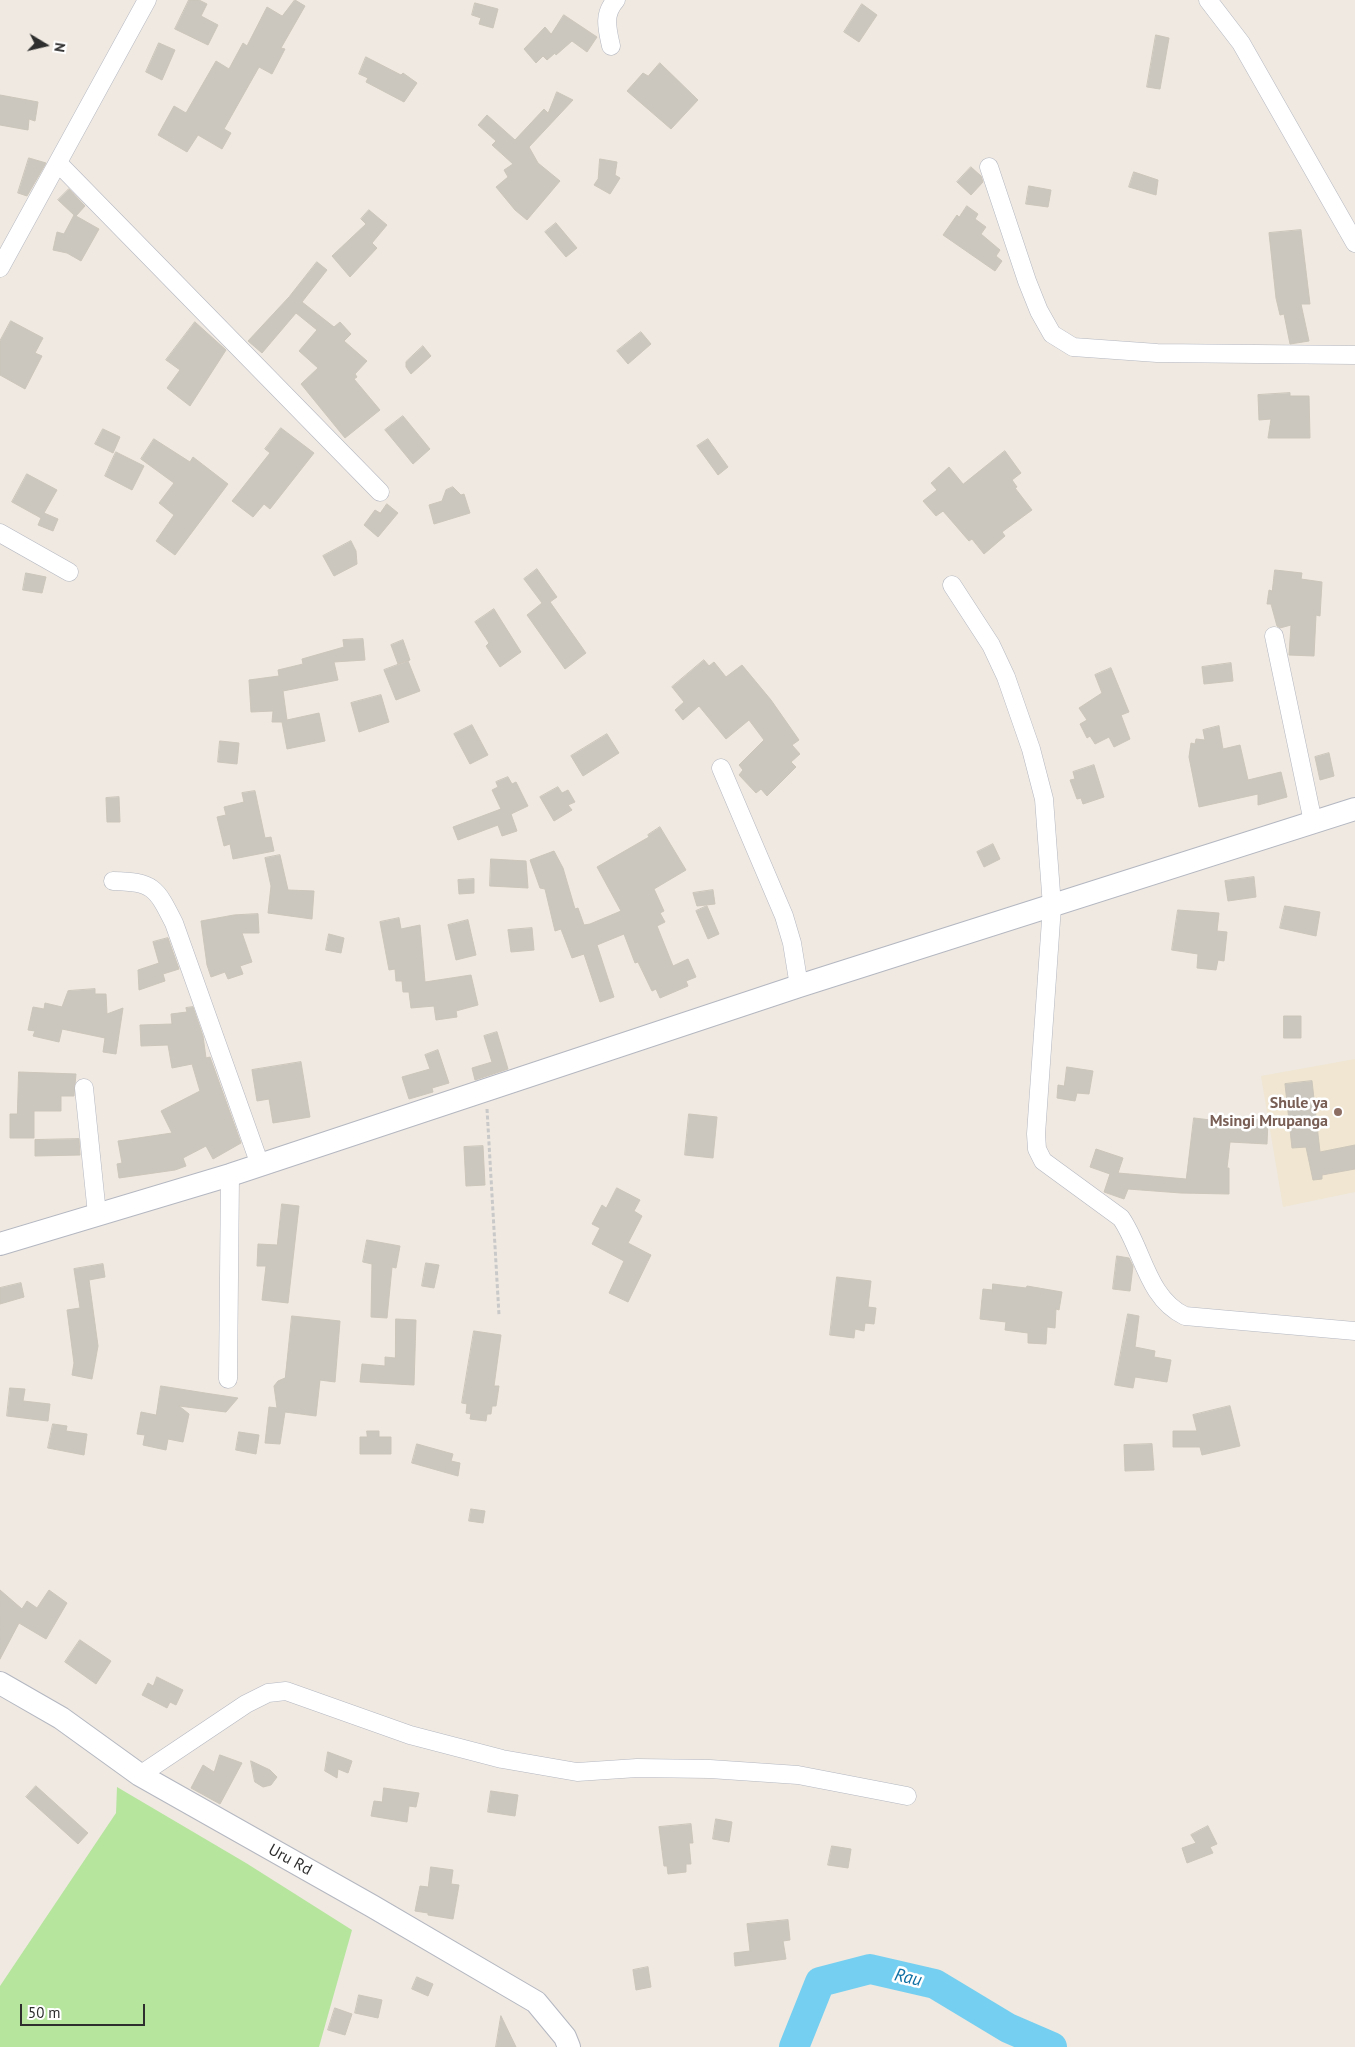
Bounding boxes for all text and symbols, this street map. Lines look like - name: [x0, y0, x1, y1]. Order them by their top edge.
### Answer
- north arrow: [20, 20, 70, 70]
- text: N: [50, 41, 69, 53]
- place label: Shule ya Msingi Mrupanga: [1210, 1093, 1328, 1131]
- marker: Shule ya Msingi Mrupanga: [1332, 1106, 1344, 1118]
- street label: Uru Rd: [265, 1840, 315, 1880]
- water label: Rau: [892, 1964, 924, 1992]
- scale bar: [22, 1994, 148, 2026]
- text: 50 m: [28, 2003, 61, 2022]

